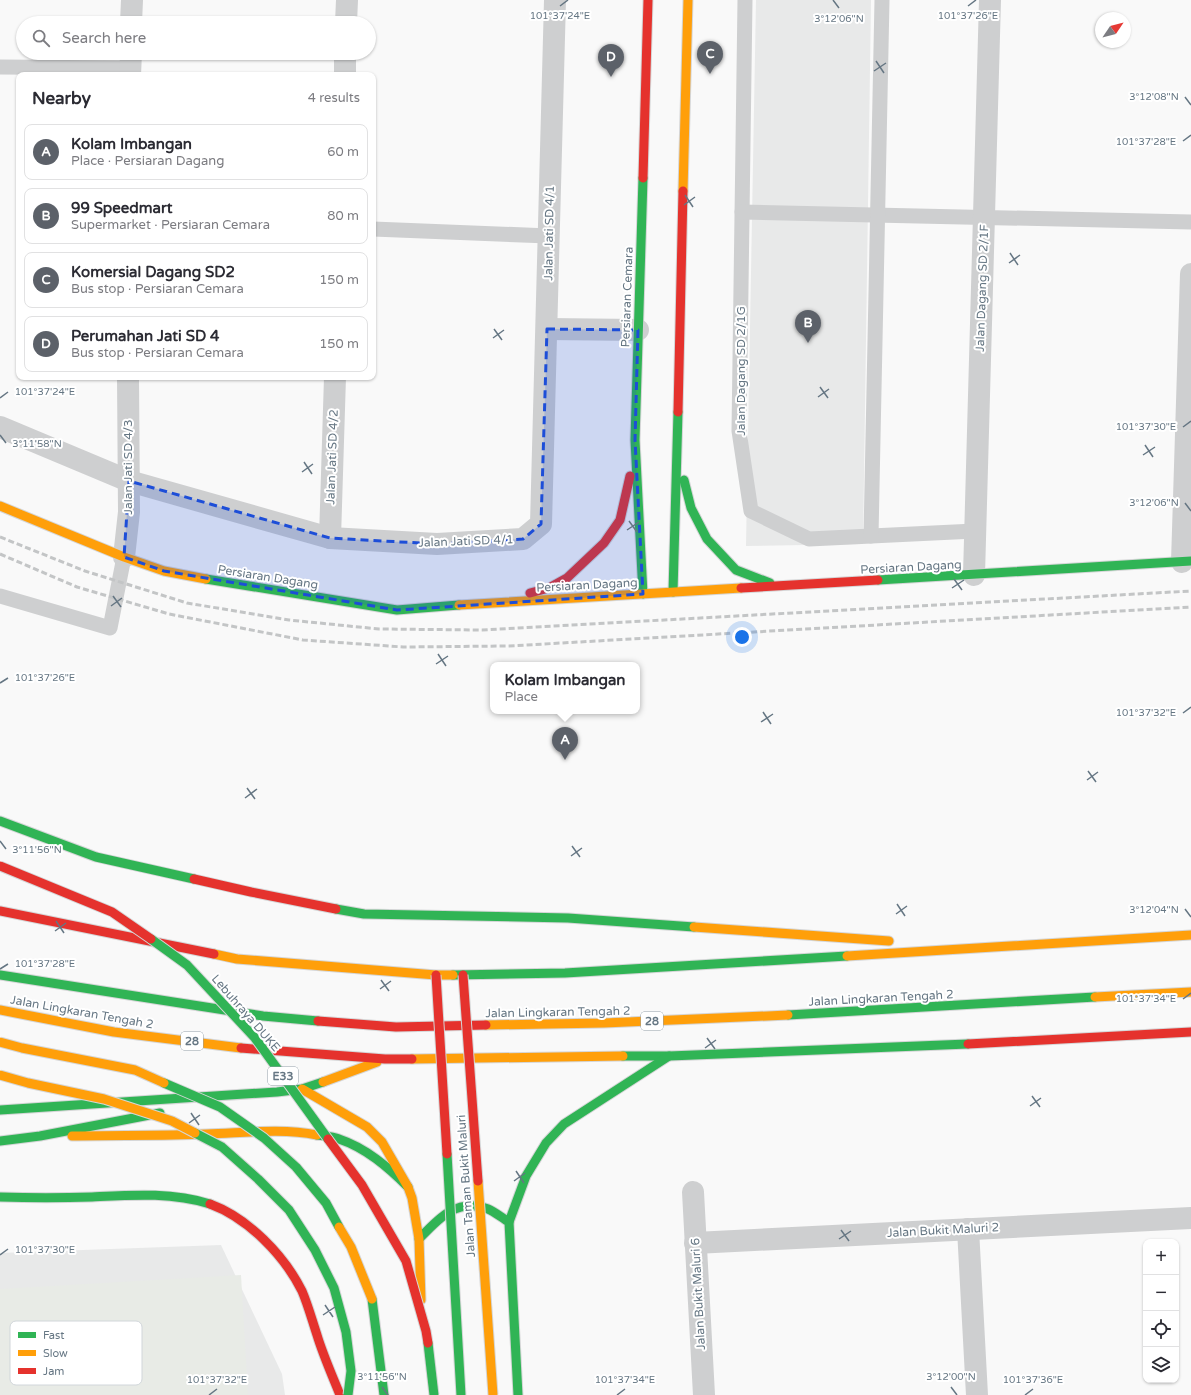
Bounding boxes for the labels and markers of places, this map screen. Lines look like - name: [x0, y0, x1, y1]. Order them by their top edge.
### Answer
- pin: C: [697, 41, 723, 74]
- pin: D: [598, 44, 624, 77]
- pin: B: [795, 310, 821, 343]
- pin: A: [552, 727, 578, 760]

